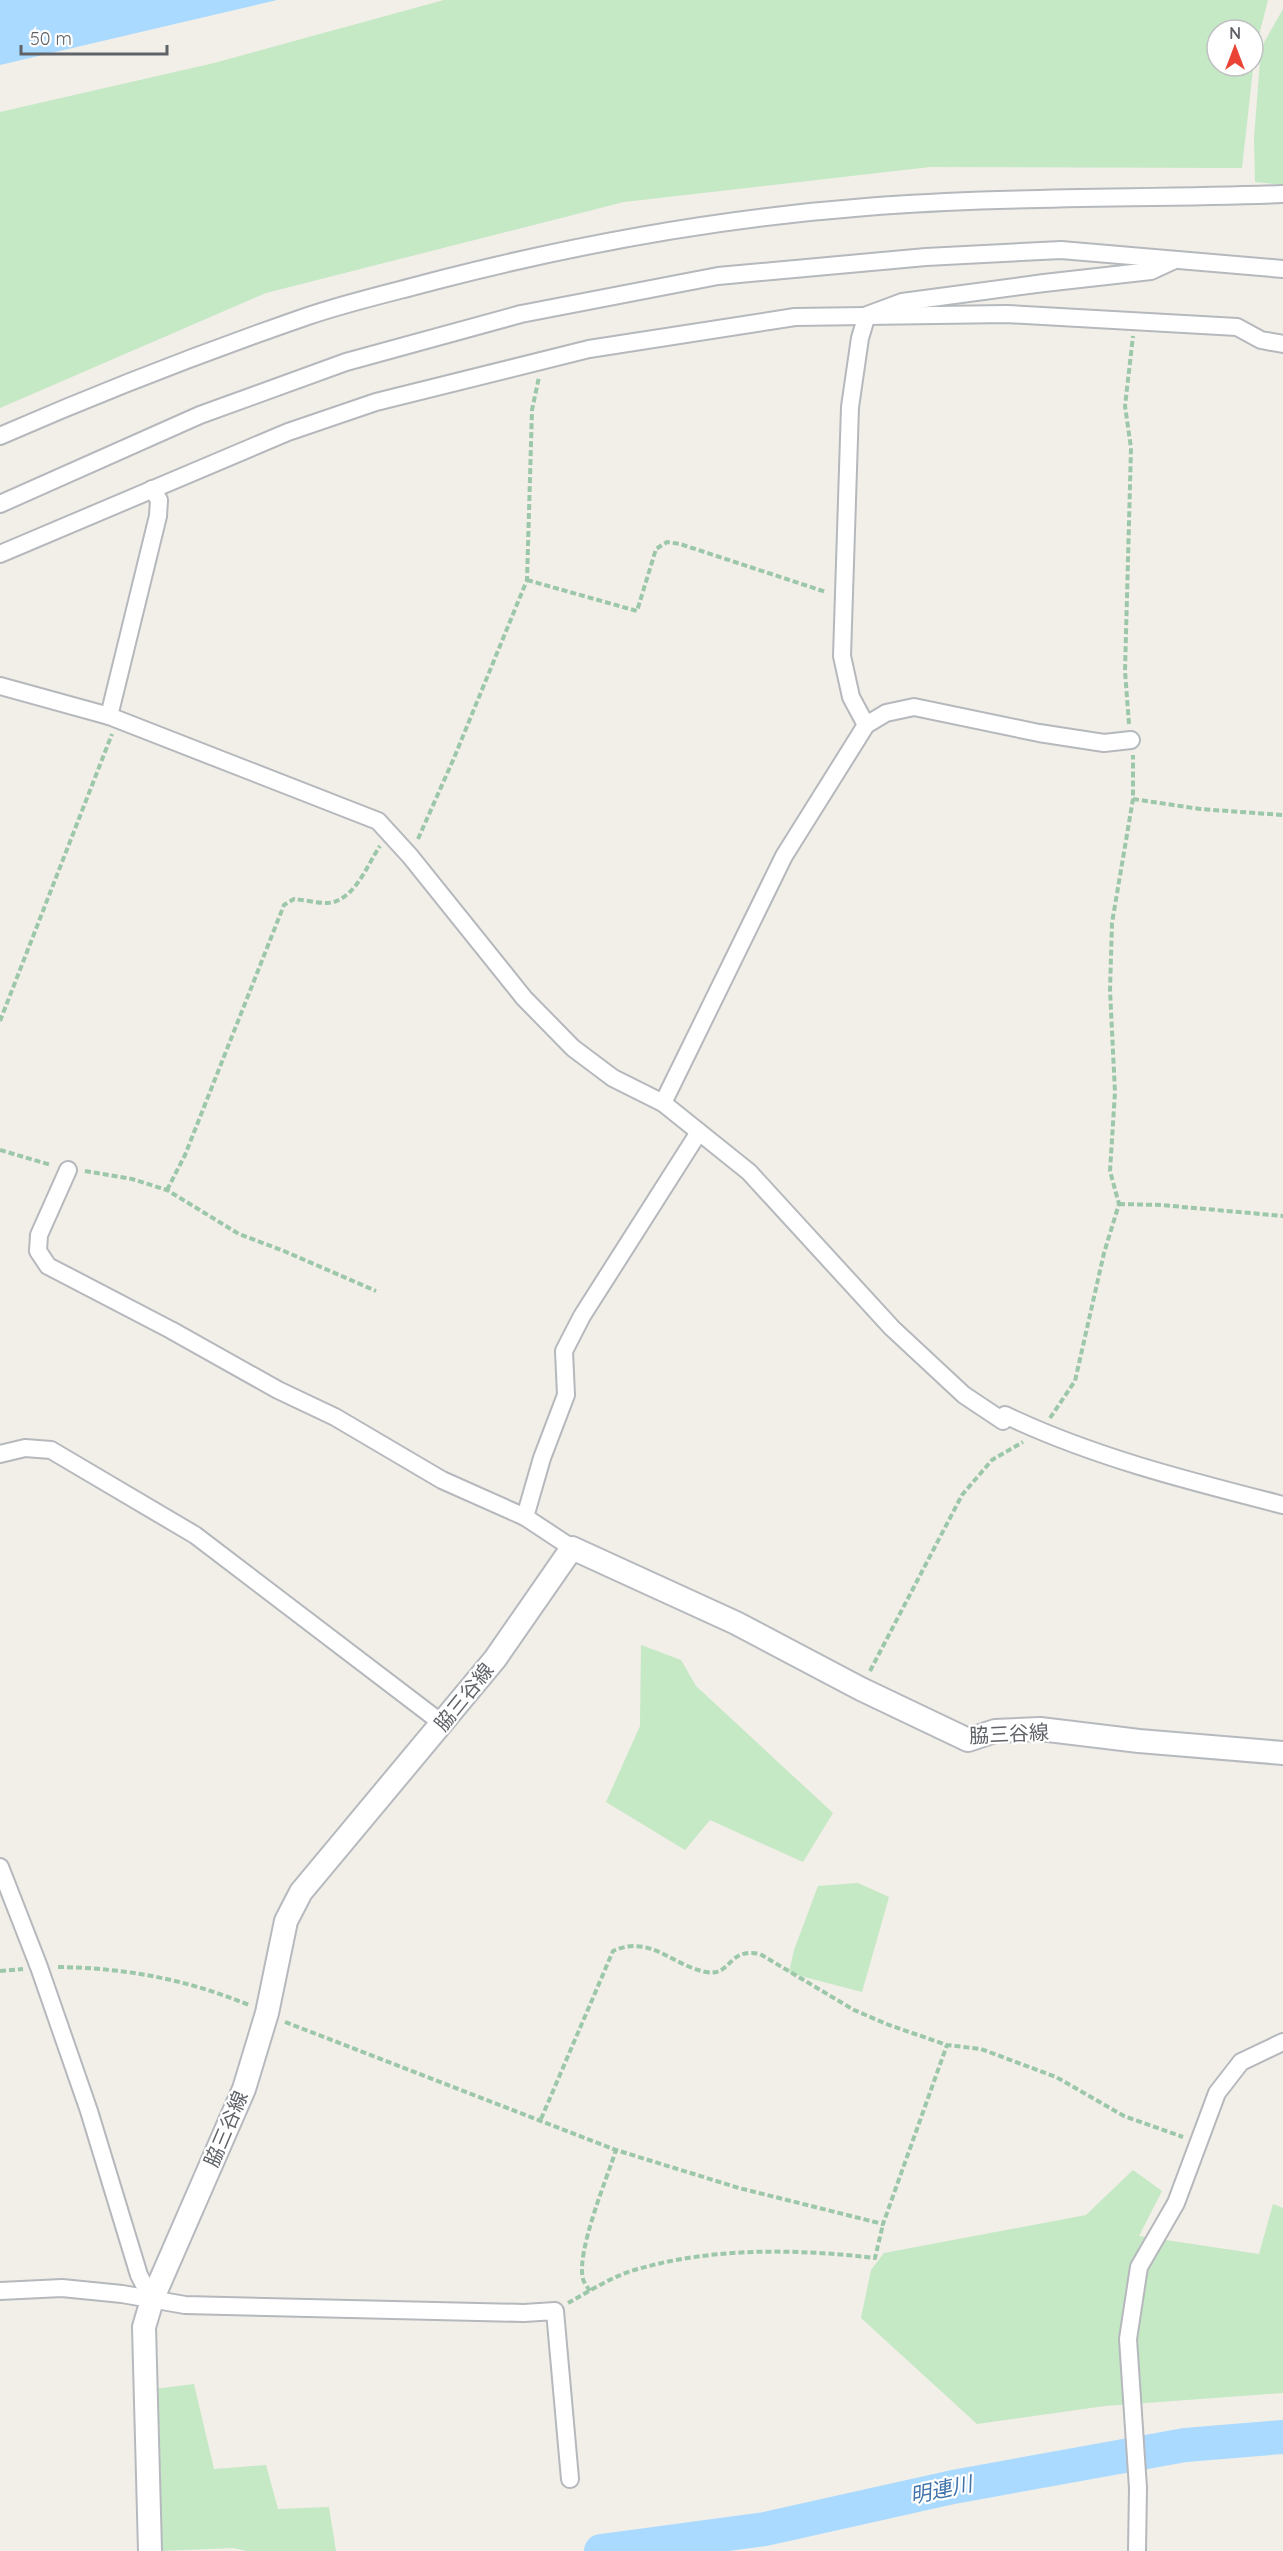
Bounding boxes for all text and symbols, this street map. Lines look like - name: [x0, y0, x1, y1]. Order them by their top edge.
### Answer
- scale bar: [21, 18, 166, 56]
- north arrow: [1205, 18, 1265, 78]
- text: N: [1229, 23, 1241, 43]
- text: 50 m: [30, 27, 72, 50]
- street label: 脇三谷線: [429, 1658, 498, 1736]
- street label: 脇三谷線: [968, 1719, 1050, 1748]
- street label: 脇三谷線: [198, 2087, 253, 2171]
- water label: 明連川: [907, 2469, 976, 2508]

